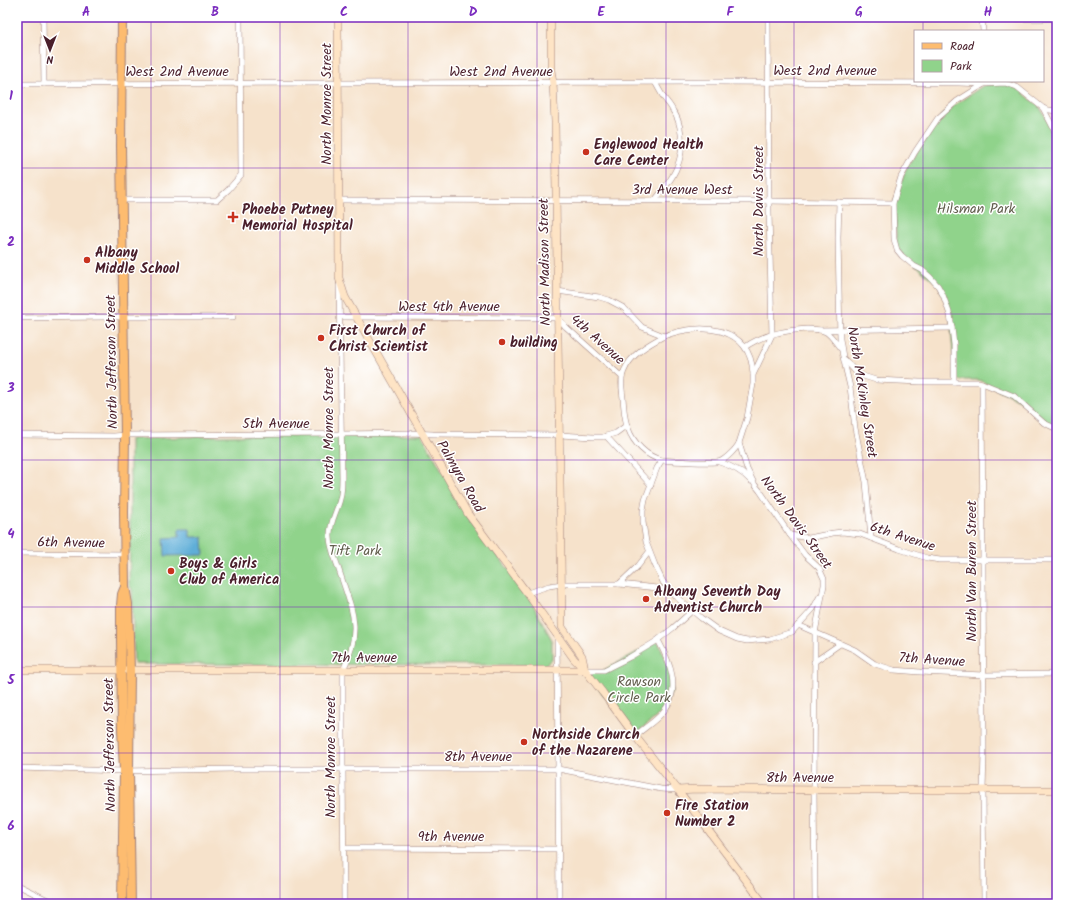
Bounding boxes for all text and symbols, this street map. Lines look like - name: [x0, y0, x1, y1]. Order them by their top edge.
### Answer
- text: A: [82, 2, 90, 23]
- text: B: [211, 2, 219, 23]
- text: C: [340, 2, 348, 23]
- text: D: [469, 2, 478, 23]
- text: E: [597, 2, 605, 23]
- text: F: [726, 2, 734, 23]
- text: G: [855, 2, 863, 23]
- text: H: [984, 2, 993, 23]
- north arrow: [30, 30, 70, 70]
- legend: [914, 30, 1044, 82]
- text: Road: [950, 37, 975, 56]
- street label: North Monroe Street: [316, 42, 338, 165]
- text: N: [46, 50, 53, 68]
- text: Park: [950, 57, 972, 76]
- street label: West 2nd Avenue: [773, 60, 878, 82]
- street label: West 2nd Avenue: [125, 61, 230, 83]
- street label: West 2nd Avenue: [449, 61, 554, 83]
- text: 1: [9, 86, 13, 107]
- place label: Englewood Health Care Center: [594, 134, 704, 172]
- street label: North Davis Street: [748, 145, 770, 256]
- marker: Englewood Health Care Center: [581, 147, 591, 157]
- street label: 3rd Avenue West: [632, 179, 733, 201]
- street label: North Madison Street: [533, 197, 557, 326]
- park label: Hilsman Park: [937, 198, 1016, 220]
- place label: Phoebe Putney Memorial Hospital: [242, 199, 353, 237]
- marker: Phoebe Putney Memorial Hospital: [227, 211, 239, 223]
- text: 2: [7, 232, 15, 253]
- place label: Albany Middle School: [95, 242, 179, 280]
- marker: Albany Middle School: [82, 255, 92, 265]
- street label: North Jefferson Street: [100, 294, 124, 429]
- street label: West 4th Avenue: [398, 296, 501, 318]
- street label: 4th Avenue: [565, 309, 630, 371]
- place label: First Church of Christ Scientist: [329, 320, 429, 358]
- street label: North McKinley Street: [841, 325, 883, 460]
- place label: building: [510, 332, 558, 354]
- marker: First Church of Christ Scientist: [316, 333, 326, 343]
- marker: building: [497, 337, 507, 347]
- street label: North Monroe Street: [318, 366, 340, 489]
- text: 3: [6, 378, 15, 399]
- street label: 5th Avenue: [242, 413, 310, 435]
- street label: Palmyra Road: [431, 436, 490, 518]
- street label: North Davis Street: [755, 471, 838, 574]
- street label: North Van Buren Street: [961, 500, 983, 642]
- street label: 6th Avenue: [867, 516, 939, 558]
- text: 4: [7, 524, 15, 545]
- street label: 6th Avenue: [37, 531, 106, 555]
- park label: Tift Park: [329, 540, 382, 562]
- place label: Boys & Girls Club of America: [179, 553, 279, 591]
- marker: Boys & Girls Club of America: [166, 566, 176, 576]
- place label: Albany Seventh Day Adventist Church: [654, 581, 781, 619]
- marker: Albany Seventh Day Adventist Church: [641, 594, 651, 604]
- street label: 7th Avenue: [331, 647, 398, 669]
- street label: 7th Avenue: [898, 647, 966, 673]
- text: 5: [7, 670, 16, 691]
- park label: Rawson Circle Park: [607, 671, 671, 709]
- street label: North Jefferson Street: [98, 677, 122, 812]
- street label: North Monroe Street: [320, 695, 342, 818]
- place label: Northside Church of the Nazarene: [532, 724, 640, 762]
- marker: Northside Church of the Nazarene: [519, 737, 529, 747]
- street label: 8th Avenue: [444, 746, 513, 768]
- street label: 8th Avenue: [766, 767, 835, 789]
- place label: Fire Station Number 2: [675, 795, 749, 833]
- marker: Fire Station Number 2: [662, 808, 672, 818]
- text: 6: [7, 816, 15, 837]
- street label: 9th Avenue: [418, 826, 485, 848]

